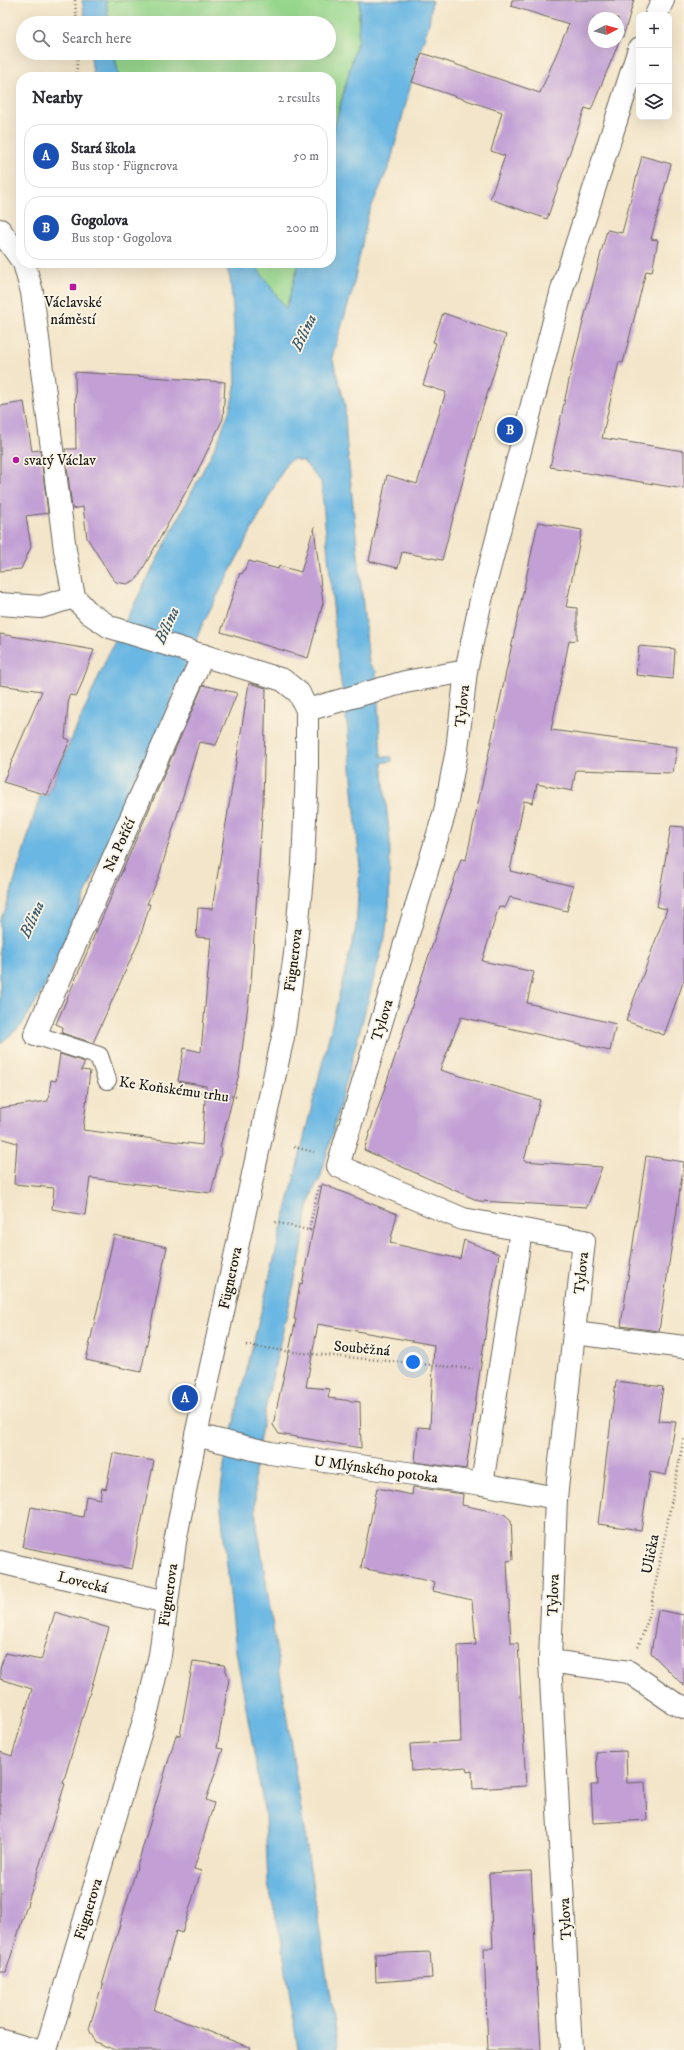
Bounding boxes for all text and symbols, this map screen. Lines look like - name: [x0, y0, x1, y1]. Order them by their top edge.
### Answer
- north arrow: [588, 12, 624, 48]
- map controls: [636, 12, 672, 120]
- button: +: [636, 12, 672, 48]
- search box: [16, 16, 336, 60]
- icon: search: [30, 27, 52, 49]
- text: Search here: [62, 29, 131, 48]
- button: −: [636, 48, 672, 84]
- button: layers: [636, 84, 672, 120]
- text: Nearby: [32, 87, 82, 109]
- text: 2 results: [278, 90, 320, 106]
- text: Stará škola: [71, 139, 136, 158]
- text: A: [42, 148, 50, 164]
- text: 50 m: [293, 148, 319, 164]
- text: Bus stop · Fügnerova: [71, 158, 178, 174]
- text: Gogolova: [71, 211, 128, 230]
- text: B: [42, 220, 50, 236]
- text: 200 m: [286, 220, 319, 236]
- text: Bus stop · Gogolova: [71, 230, 172, 246]
- marker: Václavské náměstí: [68, 282, 78, 292]
- place label: Václavské náměstí: [43, 293, 102, 329]
- water label: Bílina: [286, 311, 321, 355]
- pin: B: [497, 415, 523, 445]
- place label: svatý Václav: [24, 451, 96, 470]
- marker: svatý Václav: [11, 455, 21, 465]
- water label: Bílina: [149, 604, 184, 648]
- street label: Tylova: [451, 683, 474, 728]
- street label: Na Poříčí: [99, 814, 140, 875]
- water label: Bílina: [14, 898, 49, 942]
- street label: Fügnerova: [280, 927, 307, 993]
- street label: Tylova: [367, 997, 398, 1043]
- street label: Ke Koňskému trhu: [118, 1072, 230, 1107]
- street label: Fügnerova: [215, 1244, 247, 1311]
- street label: Tylova: [570, 1250, 593, 1295]
- street label: Souběžná: [333, 1337, 391, 1360]
- your location: [403, 1352, 423, 1372]
- pin: A: [172, 1383, 198, 1413]
- street label: U Mlýnského potoka: [313, 1451, 440, 1488]
- street label: Ulička: [637, 1532, 664, 1576]
- street label: Fügnerova: [155, 1562, 182, 1628]
- street label: Lovecká: [56, 1567, 111, 1598]
- street label: Tylova: [543, 1573, 564, 1616]
- street label: Fügnerova: [70, 1875, 107, 1942]
- street label: Tylova: [555, 1897, 576, 1941]

